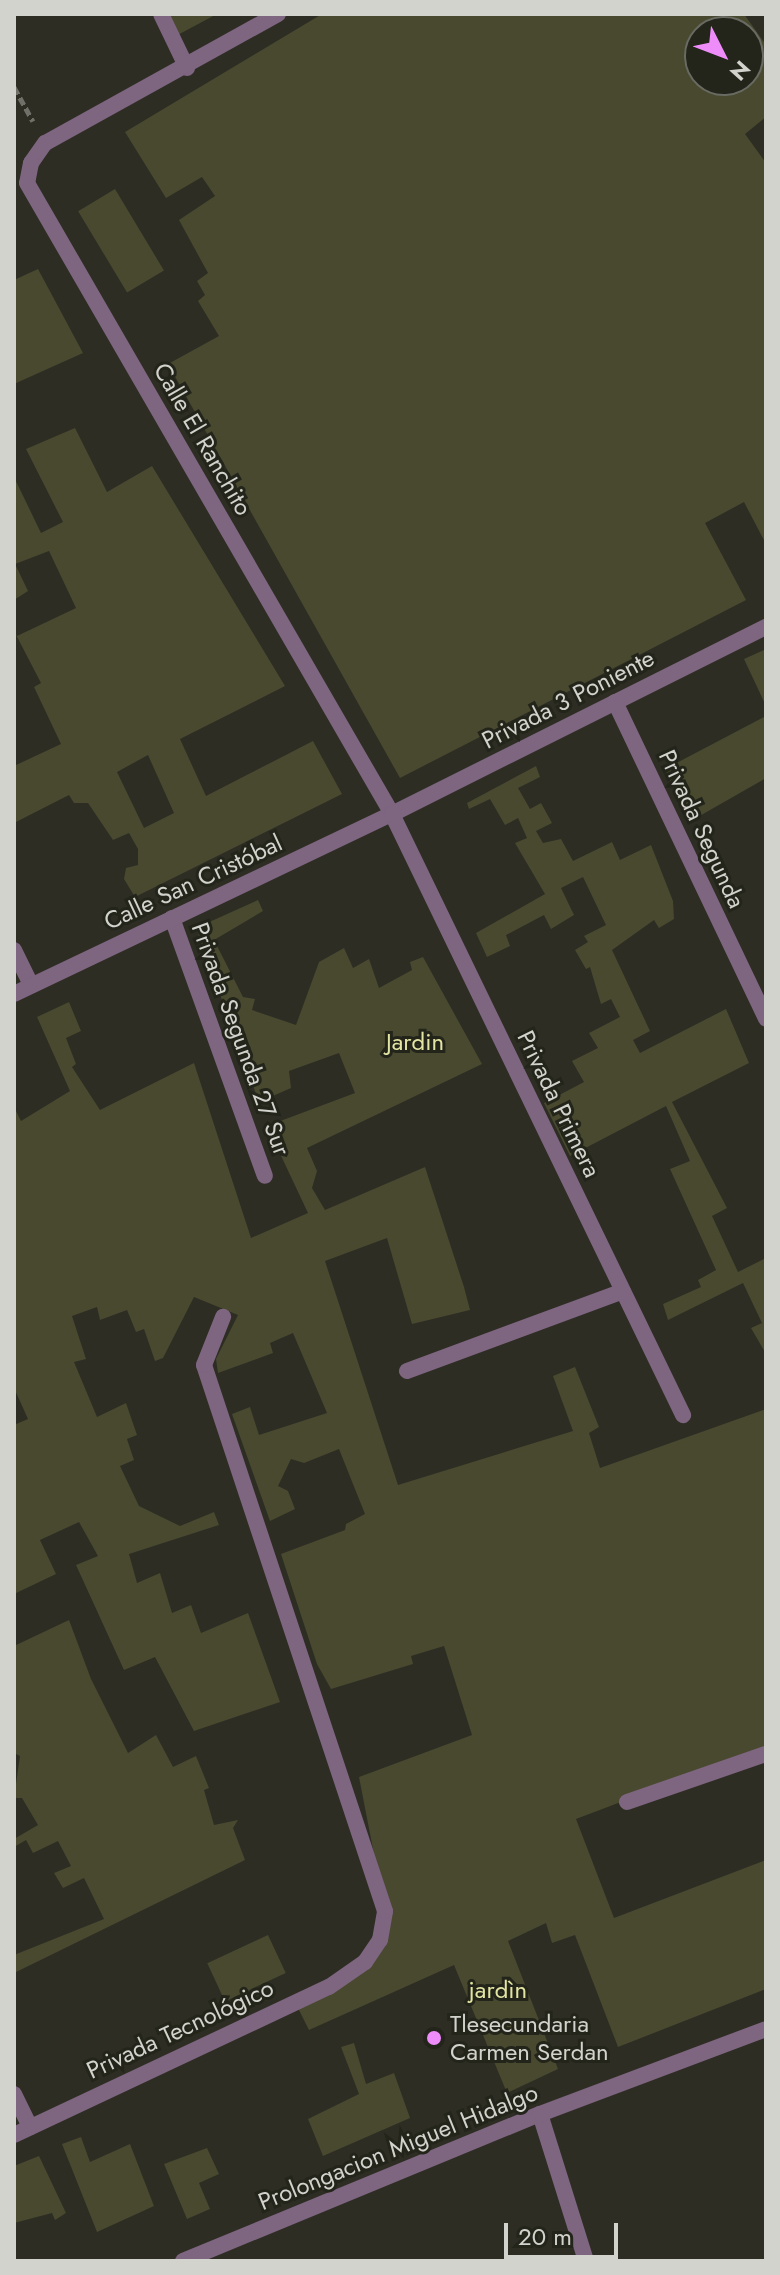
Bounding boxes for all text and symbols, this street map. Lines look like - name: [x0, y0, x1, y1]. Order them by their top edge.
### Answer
- north arrow: [684, 16, 764, 96]
- text: N: [723, 54, 758, 88]
- street label: Calle El Ranchito: [148, 358, 258, 520]
- street label: Privada 3 Poniente: [477, 643, 659, 755]
- street label: Privada Segunda: [653, 745, 751, 913]
- street label: Calle San Cristóbal: [99, 828, 287, 936]
- street label: Privada Segunda 27 Sur: [185, 919, 297, 1159]
- street label: Privada Primera: [511, 1026, 607, 1182]
- park label: Jardin: [386, 1028, 444, 1056]
- street label: Privada Tecnológico: [82, 1973, 278, 2085]
- park label: jardìn: [469, 1976, 527, 2004]
- place label: Tlesecundaria Carmen Serdan: [450, 2010, 609, 2066]
- marker: Tlesecundaria Carmen Serdan: [425, 2029, 443, 2047]
- street label: Prolongacion Miguel Hidalgo: [254, 2078, 542, 2216]
- scale bar: [508, 2207, 622, 2257]
- text: 20 m: [518, 2219, 572, 2254]

